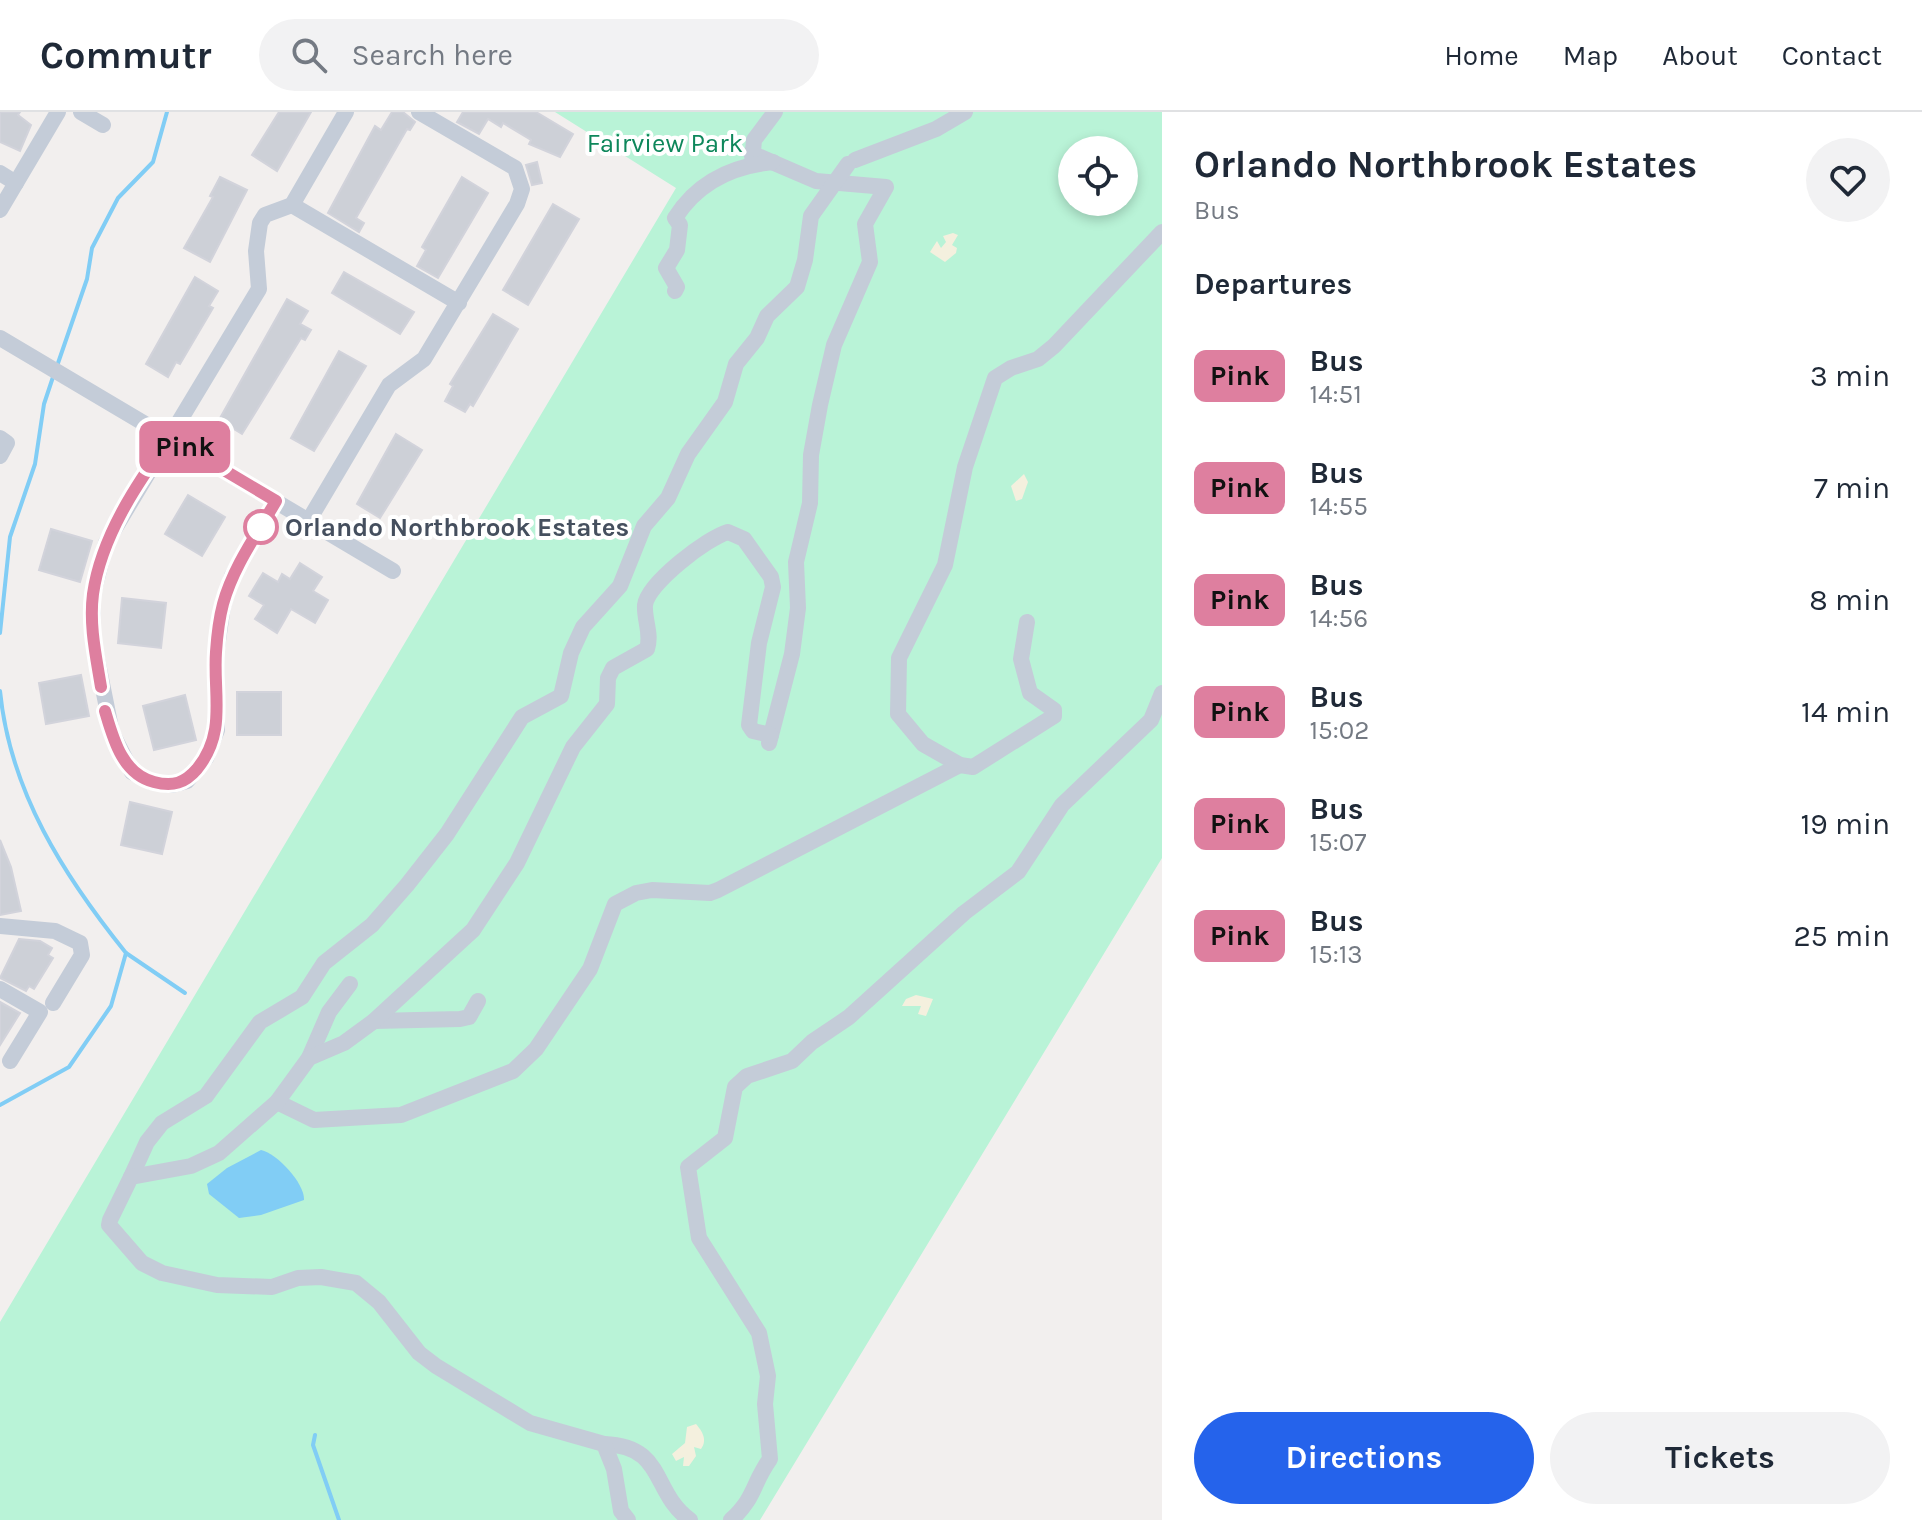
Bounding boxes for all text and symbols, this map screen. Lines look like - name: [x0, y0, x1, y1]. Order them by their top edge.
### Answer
- search box: [259, 19, 819, 91]
- text: Commutr: [40, 33, 211, 78]
- icon: search: [287, 33, 331, 77]
- text: Search here: [351, 37, 513, 73]
- text: Home: [1444, 39, 1519, 72]
- text: Map: [1563, 39, 1618, 72]
- text: About: [1662, 39, 1738, 72]
- text: Contact: [1782, 39, 1882, 72]
- park label: Fairview Park: [587, 128, 743, 159]
- map controls: [1058, 136, 1138, 216]
- button: locate: [1058, 136, 1138, 216]
- button: heart: [1806, 138, 1890, 222]
- text: Orlando Northbrook Estates: [1194, 142, 1697, 187]
- text: Bus: [1194, 195, 1240, 226]
- text: Departures: [1194, 266, 1352, 302]
- text: Bus: [1309, 343, 1364, 379]
- text: 3 min: [1810, 358, 1890, 394]
- text: Pink: [1210, 359, 1269, 392]
- text: 14:51: [1309, 379, 1362, 410]
- line badge: Pink: [129, 421, 241, 473]
- text: Pink: [155, 430, 215, 463]
- text: Bus: [1309, 455, 1364, 491]
- text: 7 min: [1814, 470, 1890, 506]
- text: Pink: [1210, 471, 1269, 504]
- text: 14:55: [1309, 491, 1368, 522]
- marker: Orlando Northbrook Estates: [244, 510, 278, 544]
- place label: Orlando Northbrook Estates: [285, 512, 629, 543]
- text: Bus: [1309, 567, 1364, 603]
- text: 8 min: [1809, 582, 1890, 618]
- text: Pink: [1210, 583, 1269, 616]
- text: 14:56: [1309, 603, 1368, 634]
- text: Bus: [1309, 679, 1364, 715]
- text: 14 min: [1801, 694, 1890, 730]
- text: Pink: [1210, 695, 1269, 728]
- text: 15:02: [1309, 715, 1369, 746]
- text: Bus: [1309, 791, 1364, 827]
- text: 19 min: [1800, 806, 1890, 842]
- text: Pink: [1210, 807, 1269, 840]
- text: 15:07: [1309, 827, 1366, 858]
- text: Bus: [1309, 903, 1364, 939]
- text: 25 min: [1793, 918, 1890, 954]
- text: Pink: [1210, 919, 1269, 952]
- text: 15:13: [1309, 939, 1363, 970]
- button: Directions: [1194, 1412, 1534, 1504]
- button: Tickets: [1550, 1412, 1890, 1504]

